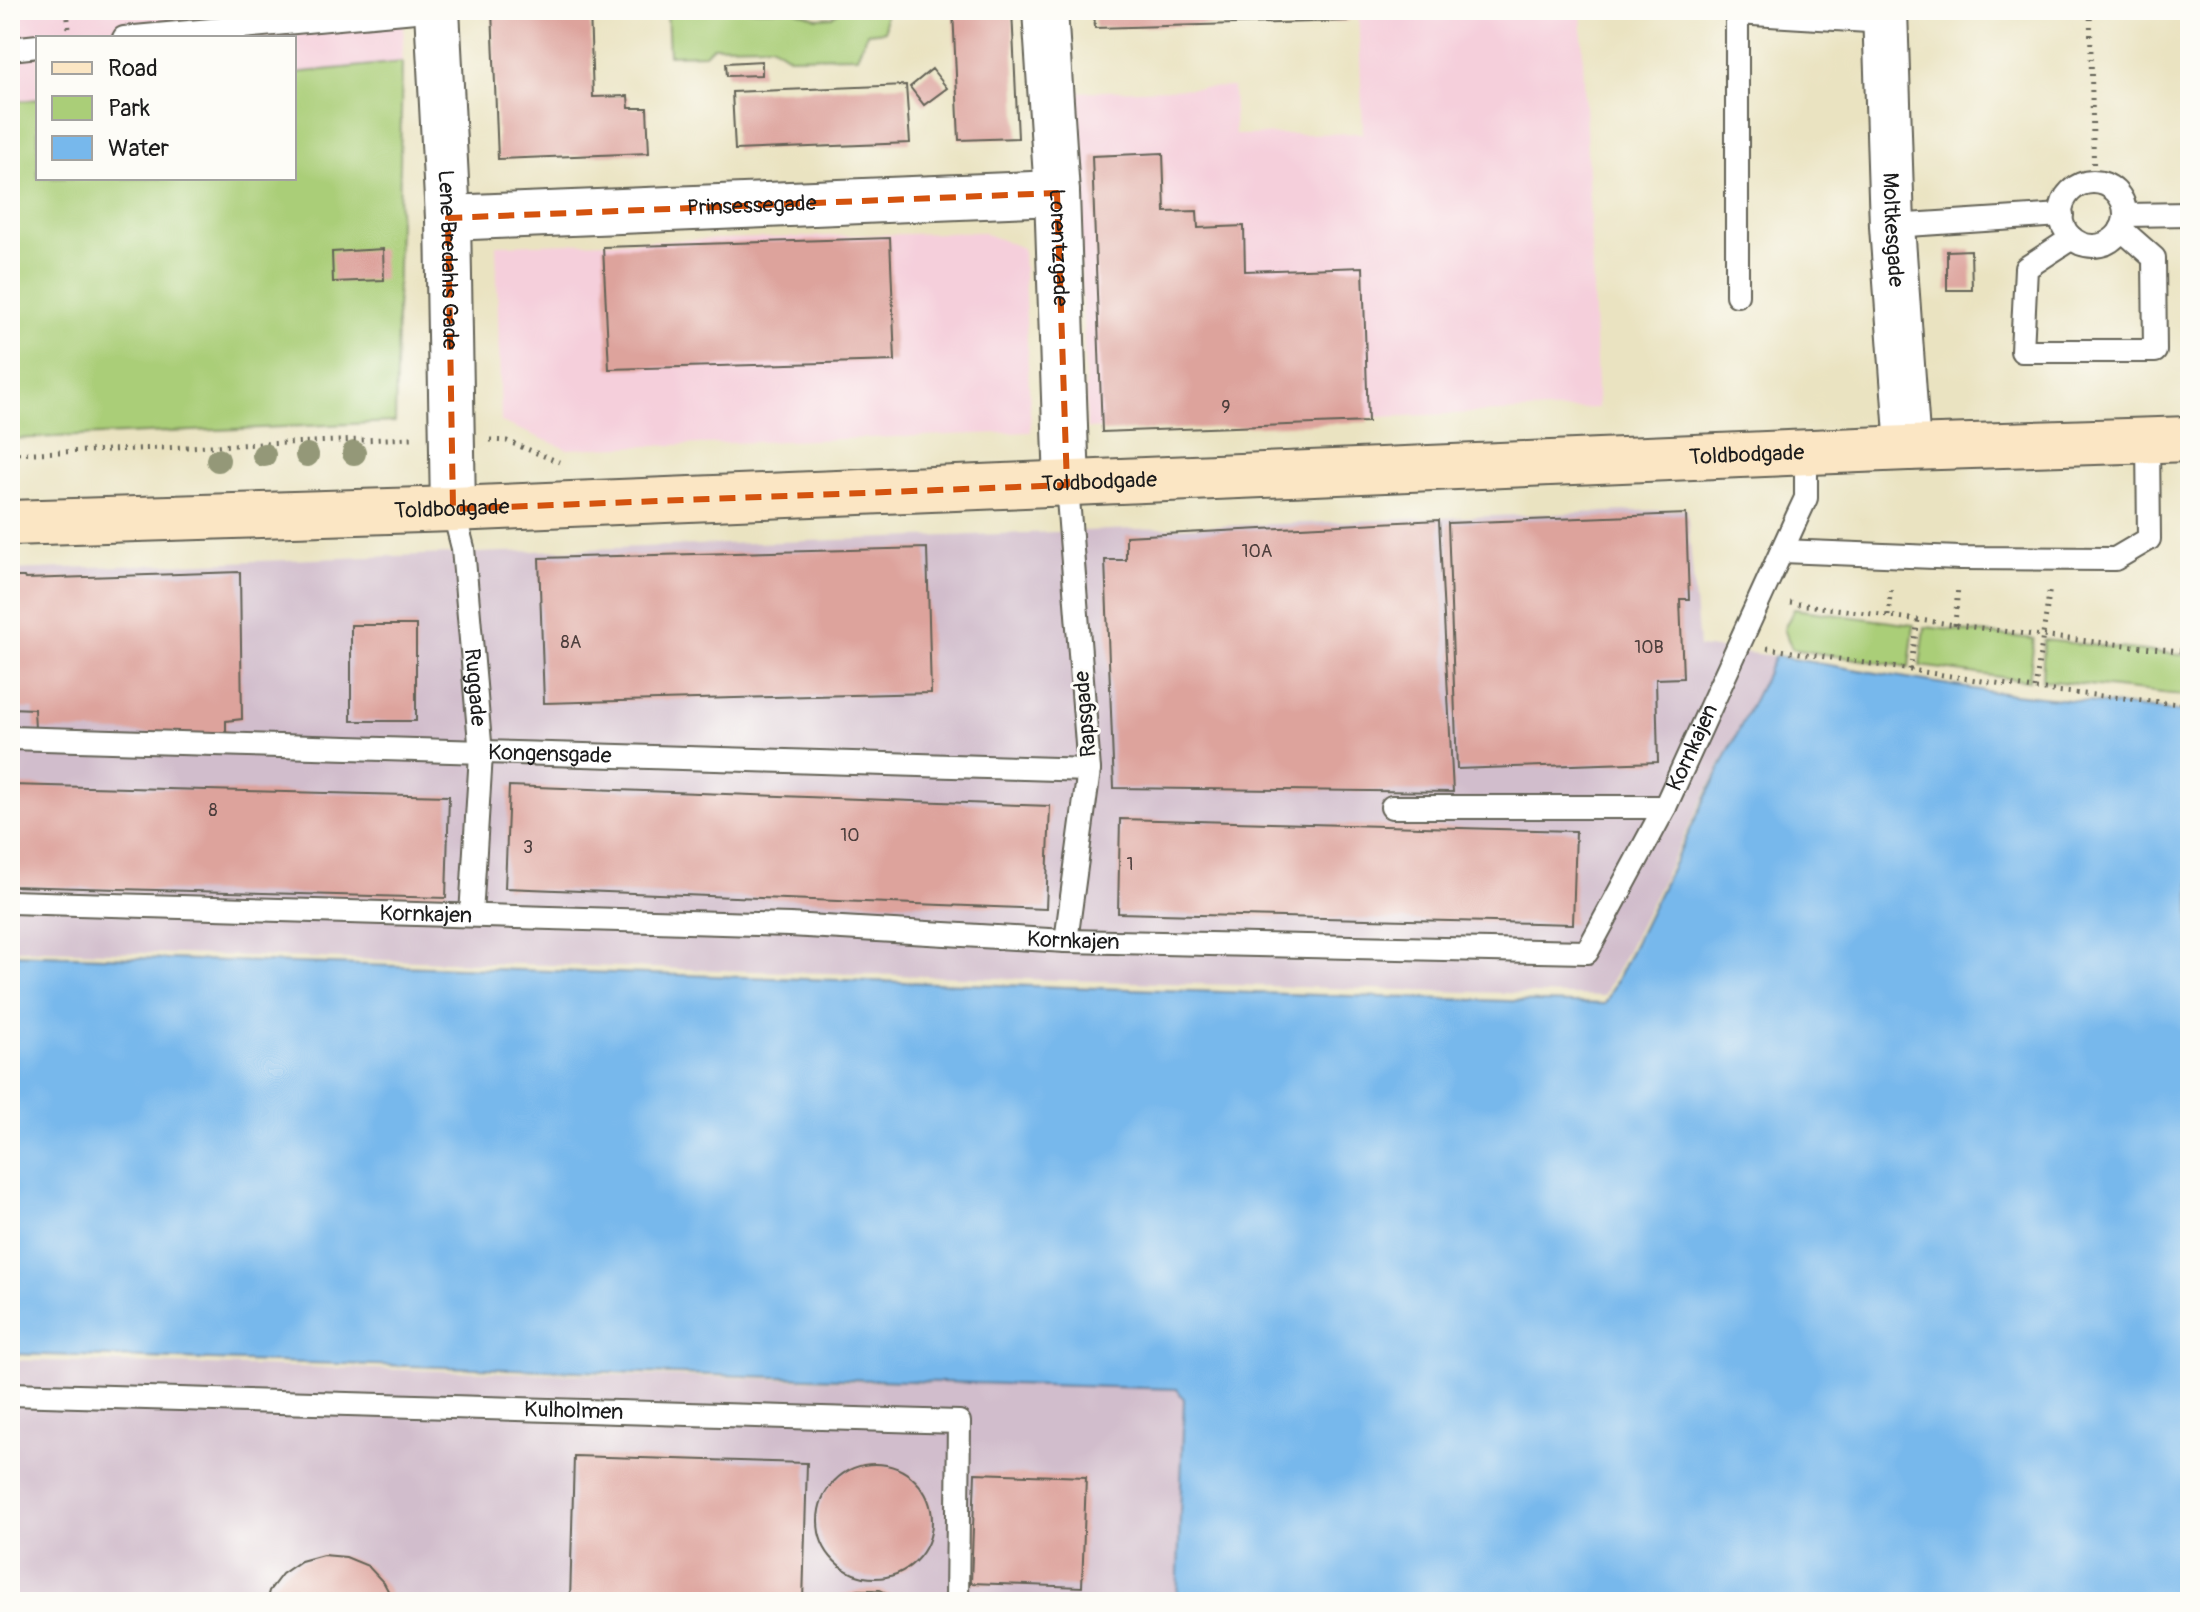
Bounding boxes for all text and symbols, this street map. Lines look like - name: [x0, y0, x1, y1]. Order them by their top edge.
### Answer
- legend: [36, 36, 296, 180]
- text: Road: [108, 54, 158, 83]
- text: Park: [108, 94, 150, 123]
- text: Water: [108, 134, 169, 163]
- street label: Lene Bredahls Gade: [431, 169, 464, 350]
- street label: Moltkesgade: [1876, 172, 1910, 288]
- street label: Lorentzgade: [1043, 188, 1075, 307]
- street label: Prinsessegade: [686, 189, 817, 222]
- house number: 9: [1221, 396, 1231, 419]
- street label: Toldbodgade: [1688, 438, 1805, 471]
- street label: Toldbodgade: [1041, 465, 1158, 498]
- street label: Toldbodgade: [394, 493, 510, 525]
- house number: 10A: [1241, 540, 1273, 563]
- house number: 8A: [561, 631, 582, 654]
- house number: 10B: [1634, 636, 1664, 659]
- street label: Ruggade: [458, 647, 493, 727]
- street label: Rapsgade: [1067, 670, 1103, 758]
- street label: Kornkajen: [1660, 699, 1724, 795]
- street label: Kongensgade: [487, 738, 612, 770]
- house number: 8: [208, 799, 218, 822]
- house number: 10: [840, 824, 860, 847]
- house number: 3: [523, 836, 533, 859]
- house number: 1: [1126, 853, 1134, 876]
- street label: Kornkajen: [379, 899, 473, 930]
- street label: Kornkajen: [1026, 925, 1120, 956]
- street label: Kulholmen: [524, 1395, 624, 1426]

